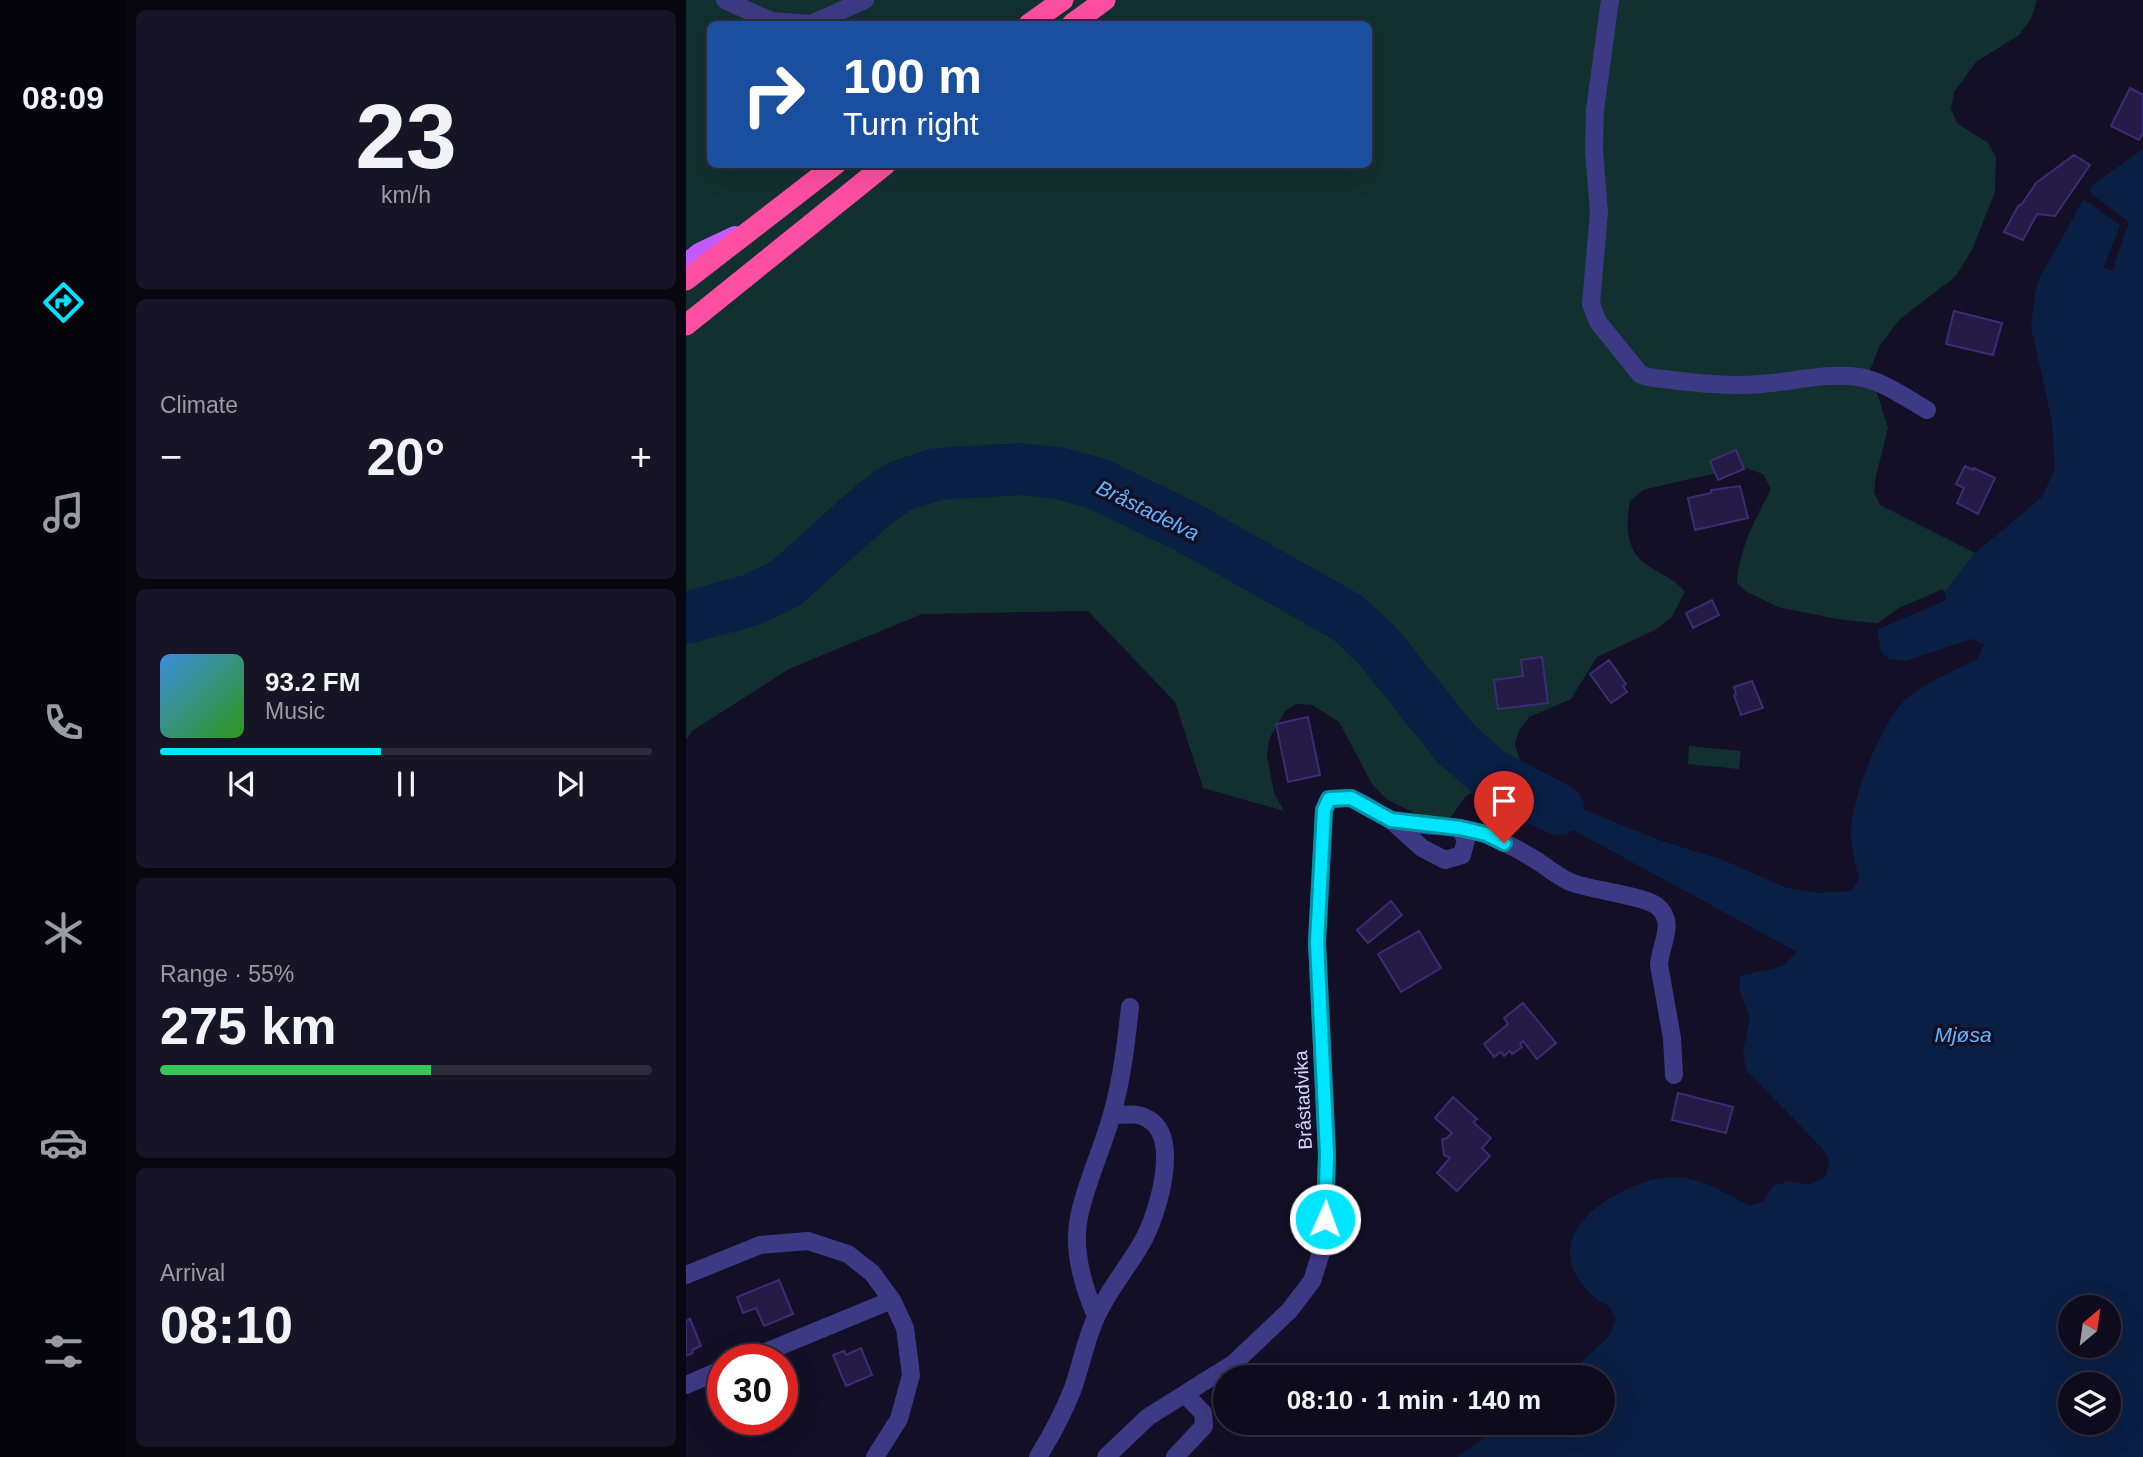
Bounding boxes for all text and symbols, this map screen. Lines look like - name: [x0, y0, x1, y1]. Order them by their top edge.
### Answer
- icon: right: [728, 49, 819, 140]
- text: 100 m: [843, 49, 982, 103]
- text: 08:09: [22, 80, 104, 116]
- text: 23: [355, 86, 457, 187]
- text: Turn right: [843, 106, 979, 142]
- text: km/h: [381, 182, 431, 208]
- icon: directions: [39, 278, 88, 327]
- text: Climate: [160, 392, 238, 418]
- text: 20°: [367, 428, 445, 486]
- text: −: [160, 436, 182, 478]
- text: +: [630, 436, 652, 478]
- water label: Bråstadelva: [1093, 475, 1203, 545]
- icon: music: [39, 488, 88, 537]
- text: 93.2 FM: [265, 667, 360, 697]
- icon: phone: [39, 698, 88, 747]
- text: Music: [265, 698, 325, 724]
- icon: previous: [223, 765, 261, 803]
- icon: pause: [387, 765, 425, 803]
- icon: next: [551, 765, 589, 803]
- pin: [1474, 771, 1534, 843]
- icon: arrive: [1485, 782, 1523, 820]
- icon: climate: [39, 908, 88, 957]
- text: Range · 55%: [160, 961, 294, 987]
- text: 275 km: [160, 997, 336, 1055]
- water label: Mjøsa: [1934, 1023, 1992, 1046]
- street label: Bråstadvika: [1290, 1049, 1316, 1150]
- icon: car: [39, 1118, 88, 1167]
- position arrow: [1288, 1182, 1362, 1256]
- text: Arrival: [160, 1260, 225, 1286]
- north arrow: [2058, 1295, 2121, 1358]
- map controls: [2058, 1295, 2121, 1435]
- text: 08:10: [160, 1296, 293, 1354]
- icon: filters: [39, 1327, 88, 1376]
- speed limit sign: 30: [707, 1344, 798, 1435]
- button: layers: [2058, 1372, 2121, 1435]
- text: 08:10 · 1 min · 140 m: [1287, 1385, 1541, 1415]

